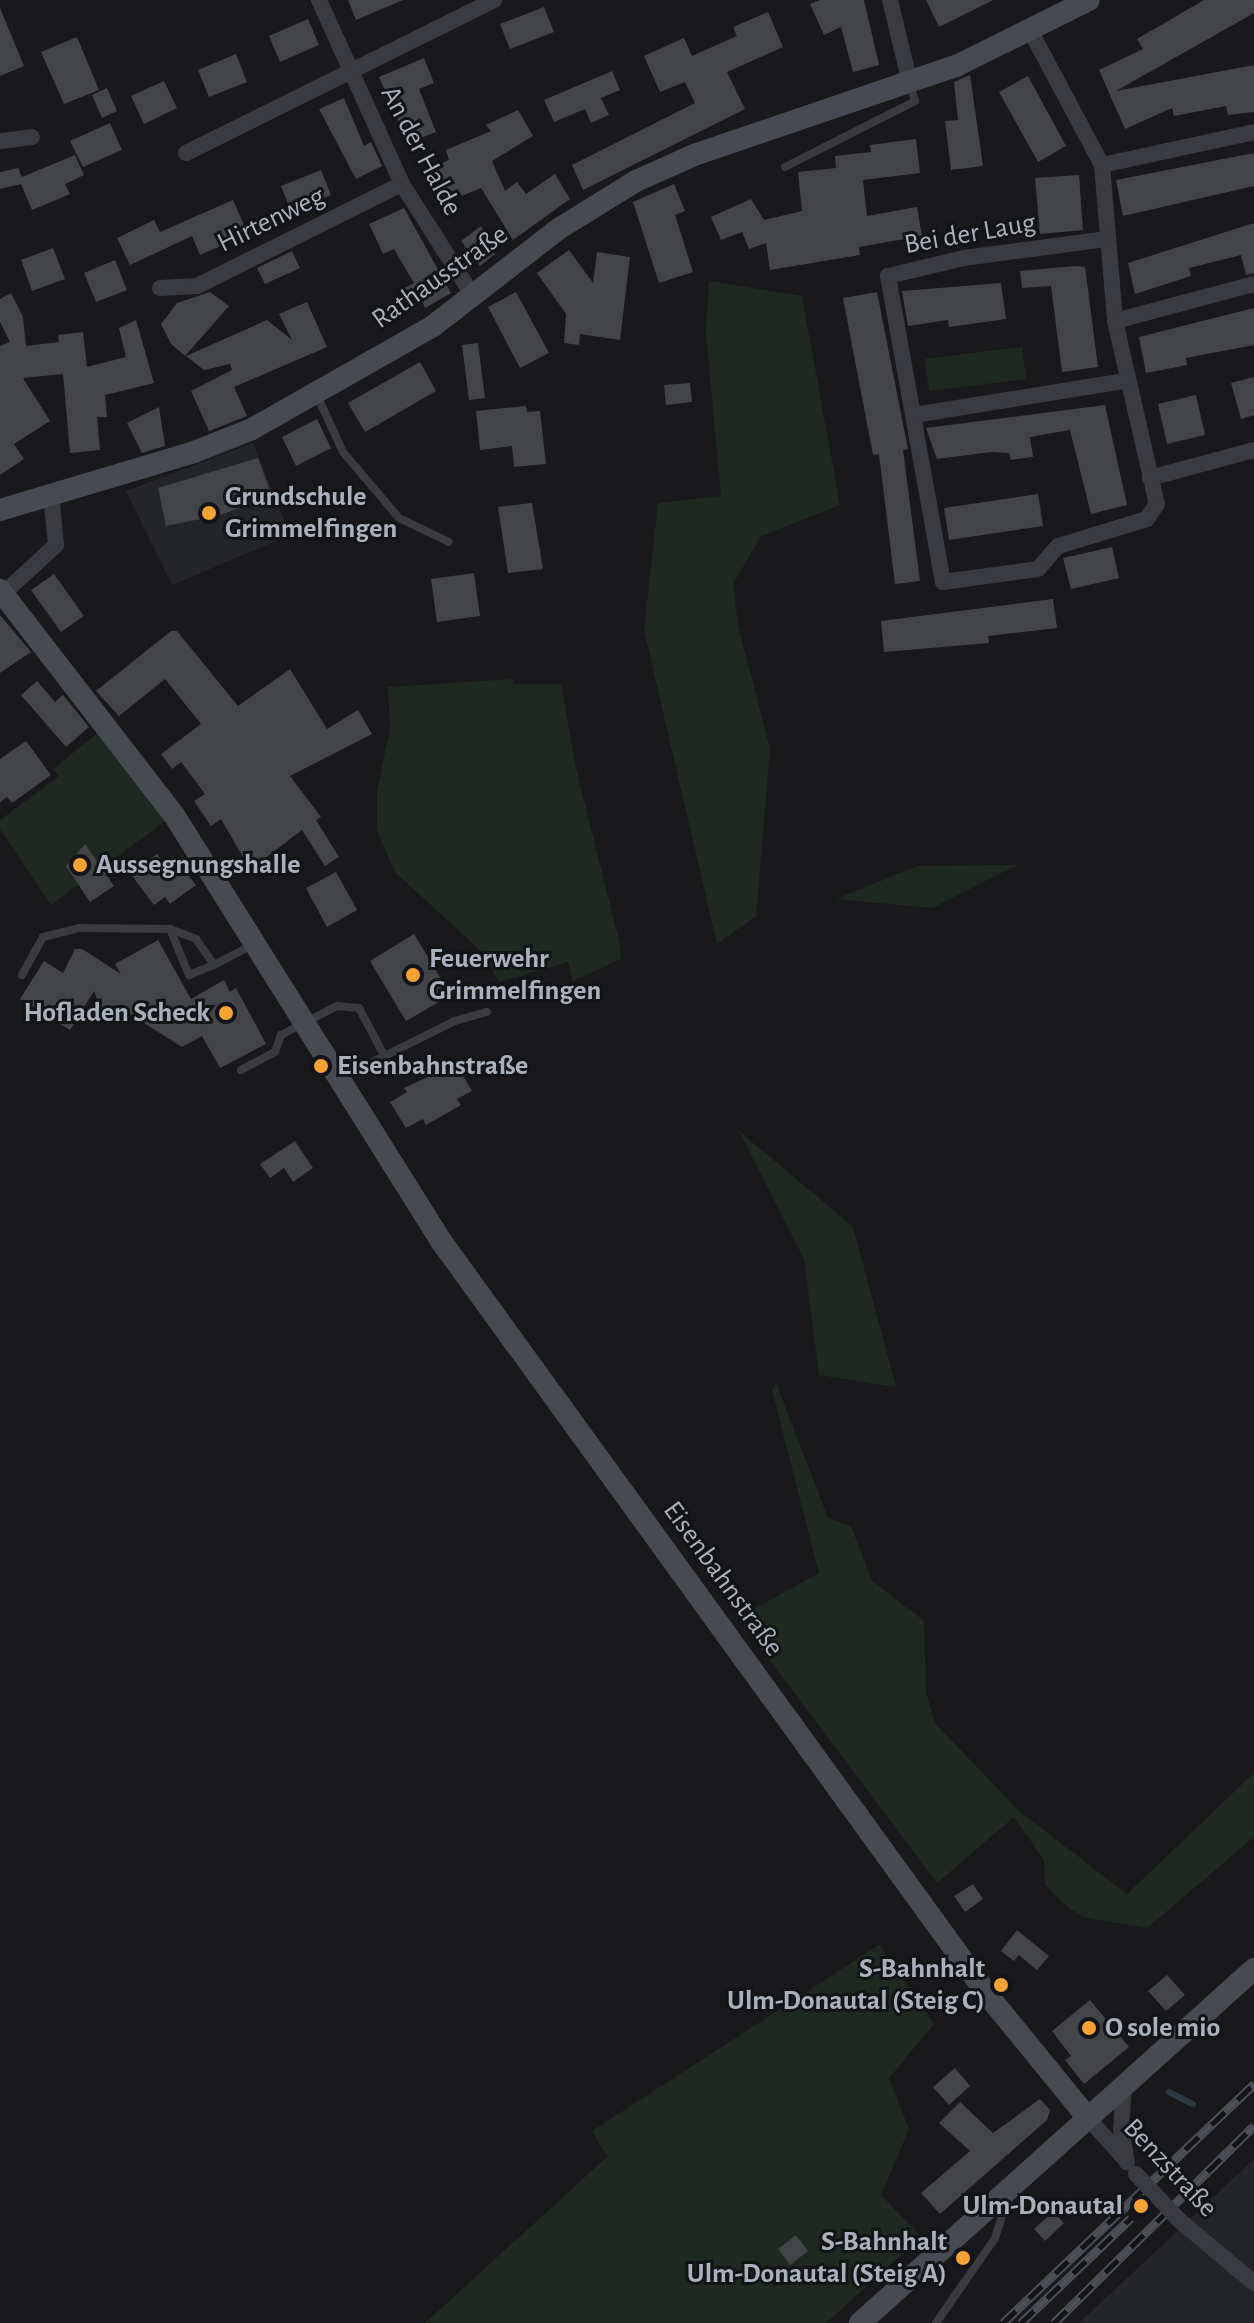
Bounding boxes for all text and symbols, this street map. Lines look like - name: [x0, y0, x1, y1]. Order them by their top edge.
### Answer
- street label: An der Halde: [373, 80, 469, 222]
- street label: Hirtenweg: [212, 180, 330, 260]
- street label: Bei der Laug: [902, 206, 1038, 262]
- street label: Rathausstraße: [365, 218, 515, 336]
- place label: Grundschule Grimmelfingen: [225, 480, 397, 546]
- marker: Grundschule Grimmelfingen: [200, 504, 218, 522]
- place label: Aussegnungshalle: [96, 848, 300, 882]
- marker: Aussegnungshalle: [71, 856, 89, 874]
- place label: Feuerwehr Grimmelfingen: [429, 942, 601, 1008]
- marker: Feuerwehr Grimmelfingen: [404, 966, 422, 984]
- place label: Hofladen Scheck: [23, 996, 210, 1030]
- marker: Hofladen Scheck: [217, 1004, 235, 1022]
- place label: Eisenbahnstraße: [337, 1049, 528, 1083]
- marker: Eisenbahnstraße: [312, 1057, 330, 1075]
- street label: Eisenbahnstraße: [655, 1495, 791, 1663]
- place label: S-Bahnhalt Ulm-Donautal (Steig C): [727, 1952, 985, 2018]
- marker: S-Bahnhalt Ulm-Donautal (Steig C): [992, 1976, 1010, 1994]
- place label: O sole mio: [1105, 2011, 1220, 2045]
- marker: O sole mio: [1080, 2019, 1098, 2037]
- street label: Benzstraße: [1116, 2112, 1224, 2224]
- place label: Ulm-Donautal: [962, 2189, 1123, 2223]
- marker: Ulm-Donautal: [1130, 2195, 1152, 2217]
- place label: S-Bahnhalt Ulm-Donautal (Steig A): [687, 2225, 947, 2291]
- marker: S-Bahnhalt Ulm-Donautal (Steig A): [954, 2249, 972, 2267]

